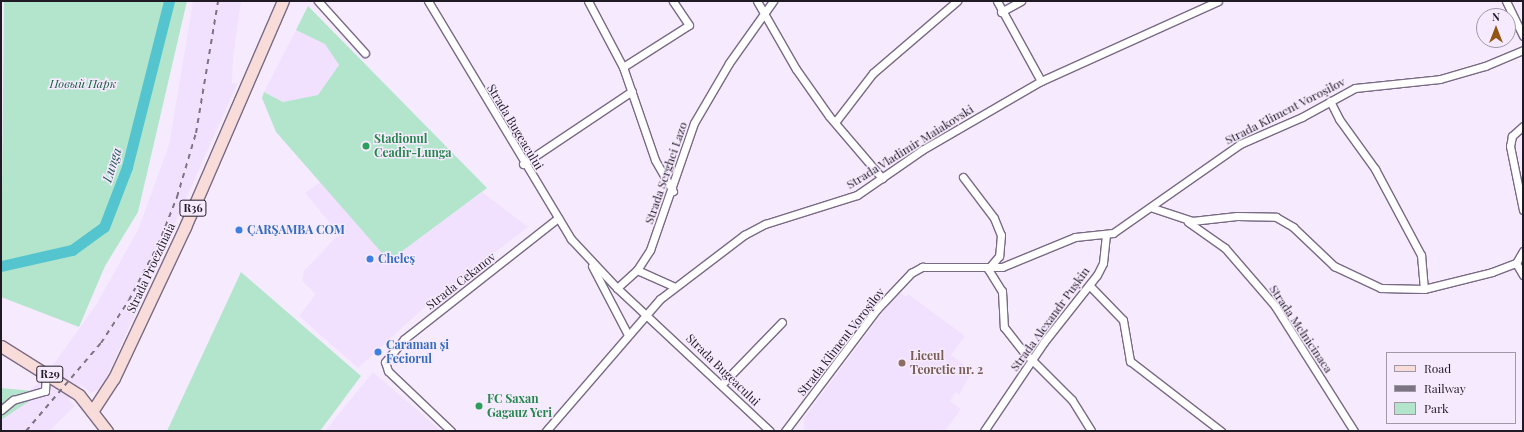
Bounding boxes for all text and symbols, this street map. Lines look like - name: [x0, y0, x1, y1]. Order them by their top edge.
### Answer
- north arrow: [1476, 8, 1516, 48]
- text: N: [1492, 9, 1500, 24]
- street label: Strada Kliment Voroșilov: [1222, 74, 1348, 148]
- park label: Новый Парк: [50, 77, 116, 91]
- street label: Strada Bugeacului: [484, 82, 546, 172]
- street label: Strada Vladimir Maiakovski: [844, 102, 976, 192]
- street label: Strada Serghei Lazo: [642, 120, 690, 226]
- place label: Stadionul Ceadîr-Lunga: [374, 132, 451, 160]
- marker: Stadionul Ceadîr-Lunga: [361, 141, 371, 151]
- water label: Lunga: [99, 146, 125, 184]
- road number: R36: [179, 199, 207, 217]
- street label: Strada Proezdnaia: [124, 221, 178, 315]
- place label: ÇARŞAMBA COM: [247, 223, 345, 237]
- marker: ÇARŞAMBA COM: [234, 225, 244, 235]
- street label: Strada Cekanov: [423, 249, 499, 313]
- place label: Cheleş: [378, 252, 415, 266]
- marker: Cheleş: [365, 254, 375, 264]
- street label: Strada Alexandr Pușkin: [1007, 264, 1093, 374]
- street label: Strada Melnicinaea: [1266, 282, 1336, 376]
- street label: Strada Kliment Voroșilov: [794, 285, 888, 399]
- street label: Strada Bugeacului: [683, 331, 763, 409]
- place label: Caraman și Feciorul: [386, 338, 449, 366]
- marker: Caraman și Feciorul: [373, 347, 383, 357]
- place label: Liceul Teoretic nr. 2: [910, 349, 983, 377]
- legend: [1386, 352, 1516, 424]
- marker: Liceul Teoretic nr. 2: [897, 358, 907, 368]
- text: Road: [1424, 360, 1451, 376]
- road number: R29: [36, 365, 64, 383]
- text: Railway: [1424, 380, 1466, 396]
- place label: FC Saxan Gagauz Yeri: [487, 392, 552, 420]
- text: Park: [1424, 400, 1449, 416]
- marker: FC Saxan Gagauz Yeri: [474, 401, 484, 411]

